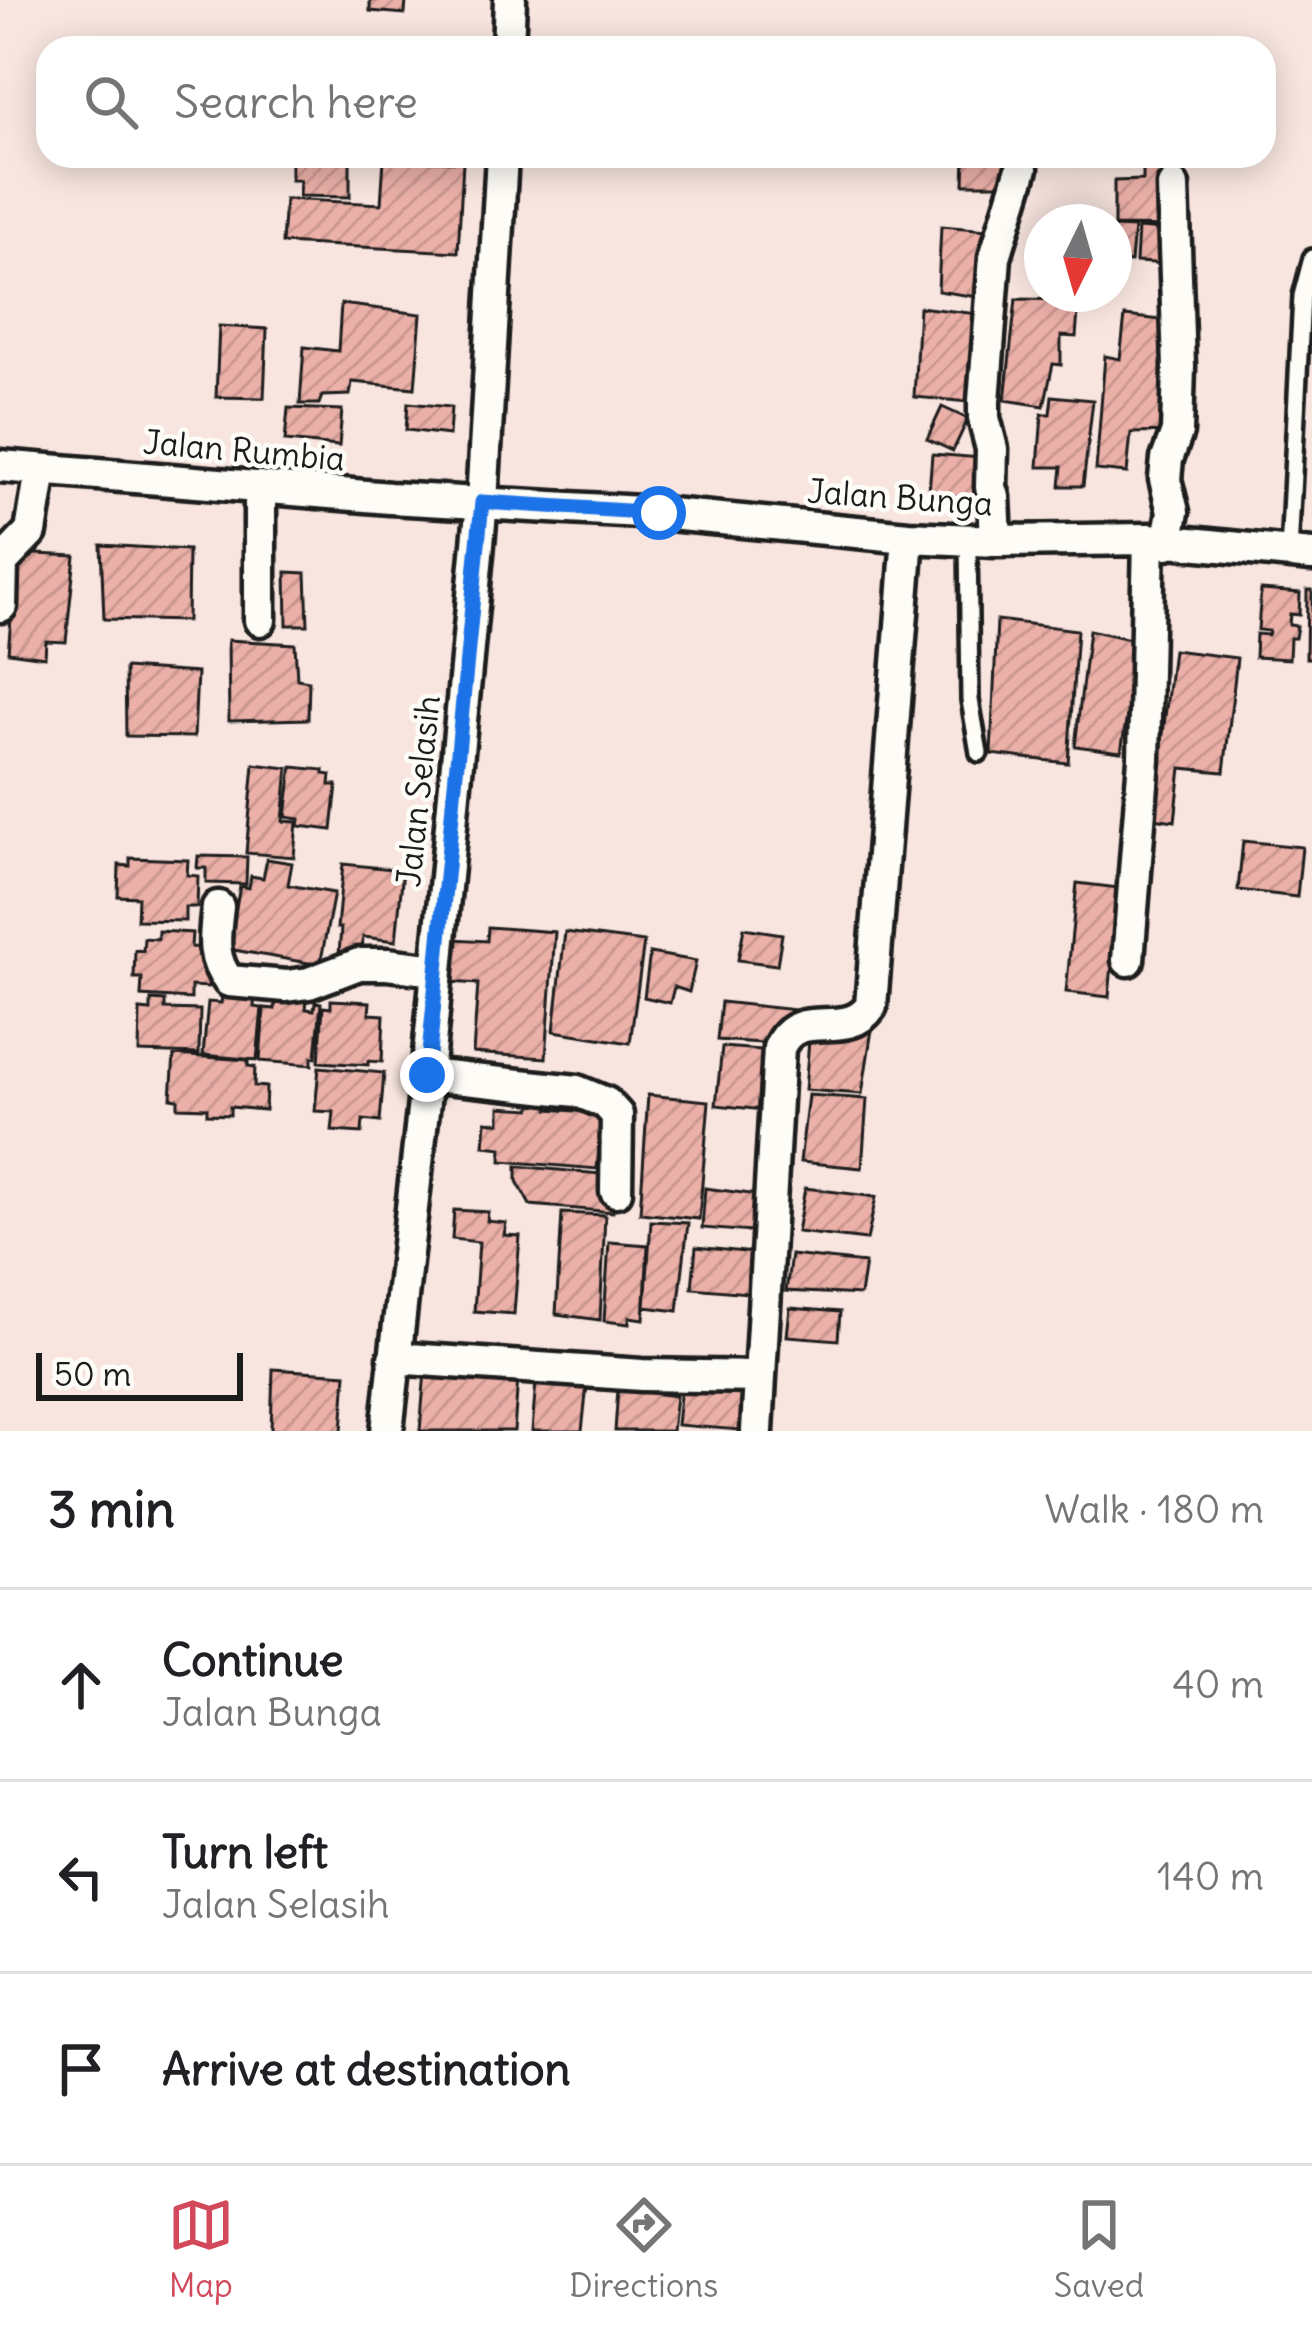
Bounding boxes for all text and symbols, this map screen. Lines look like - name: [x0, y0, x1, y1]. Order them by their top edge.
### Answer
- search box: [36, 36, 1276, 168]
- icon: search: [78, 69, 144, 135]
- text: Search here: [174, 74, 418, 130]
- north arrow: [1024, 204, 1132, 312]
- street label: Jalan Rumbia: [141, 420, 347, 480]
- street label: Jalan Bunga: [806, 470, 994, 524]
- route start: [632, 486, 686, 540]
- street label: Jalan Selasih: [387, 693, 449, 889]
- route end: [400, 1048, 454, 1102]
- scale bar: [36, 1347, 243, 1400]
- text: 50 m: [54, 1353, 131, 1395]
- text: 3 min: [48, 1477, 175, 1541]
- text: Walk · 180 m: [1045, 1485, 1264, 1534]
- text: Continue: [162, 1632, 344, 1688]
- icon: ahead: [48, 1652, 114, 1718]
- text: 40 m: [1172, 1660, 1264, 1709]
- text: Jalan Bunga: [162, 1688, 382, 1737]
- text: Turn left: [162, 1824, 328, 1880]
- icon: left: [48, 1844, 114, 1910]
- text: 140 m: [1157, 1852, 1264, 1901]
- text: Jalan Selasih: [162, 1880, 390, 1929]
- icon: arrive: [48, 2036, 114, 2102]
- text: Arrive at destination: [162, 2041, 571, 2097]
- tab: Map: [168, 2192, 234, 2306]
- tab: Directions: [569, 2192, 718, 2306]
- tab: Saved: [1054, 2192, 1144, 2306]

